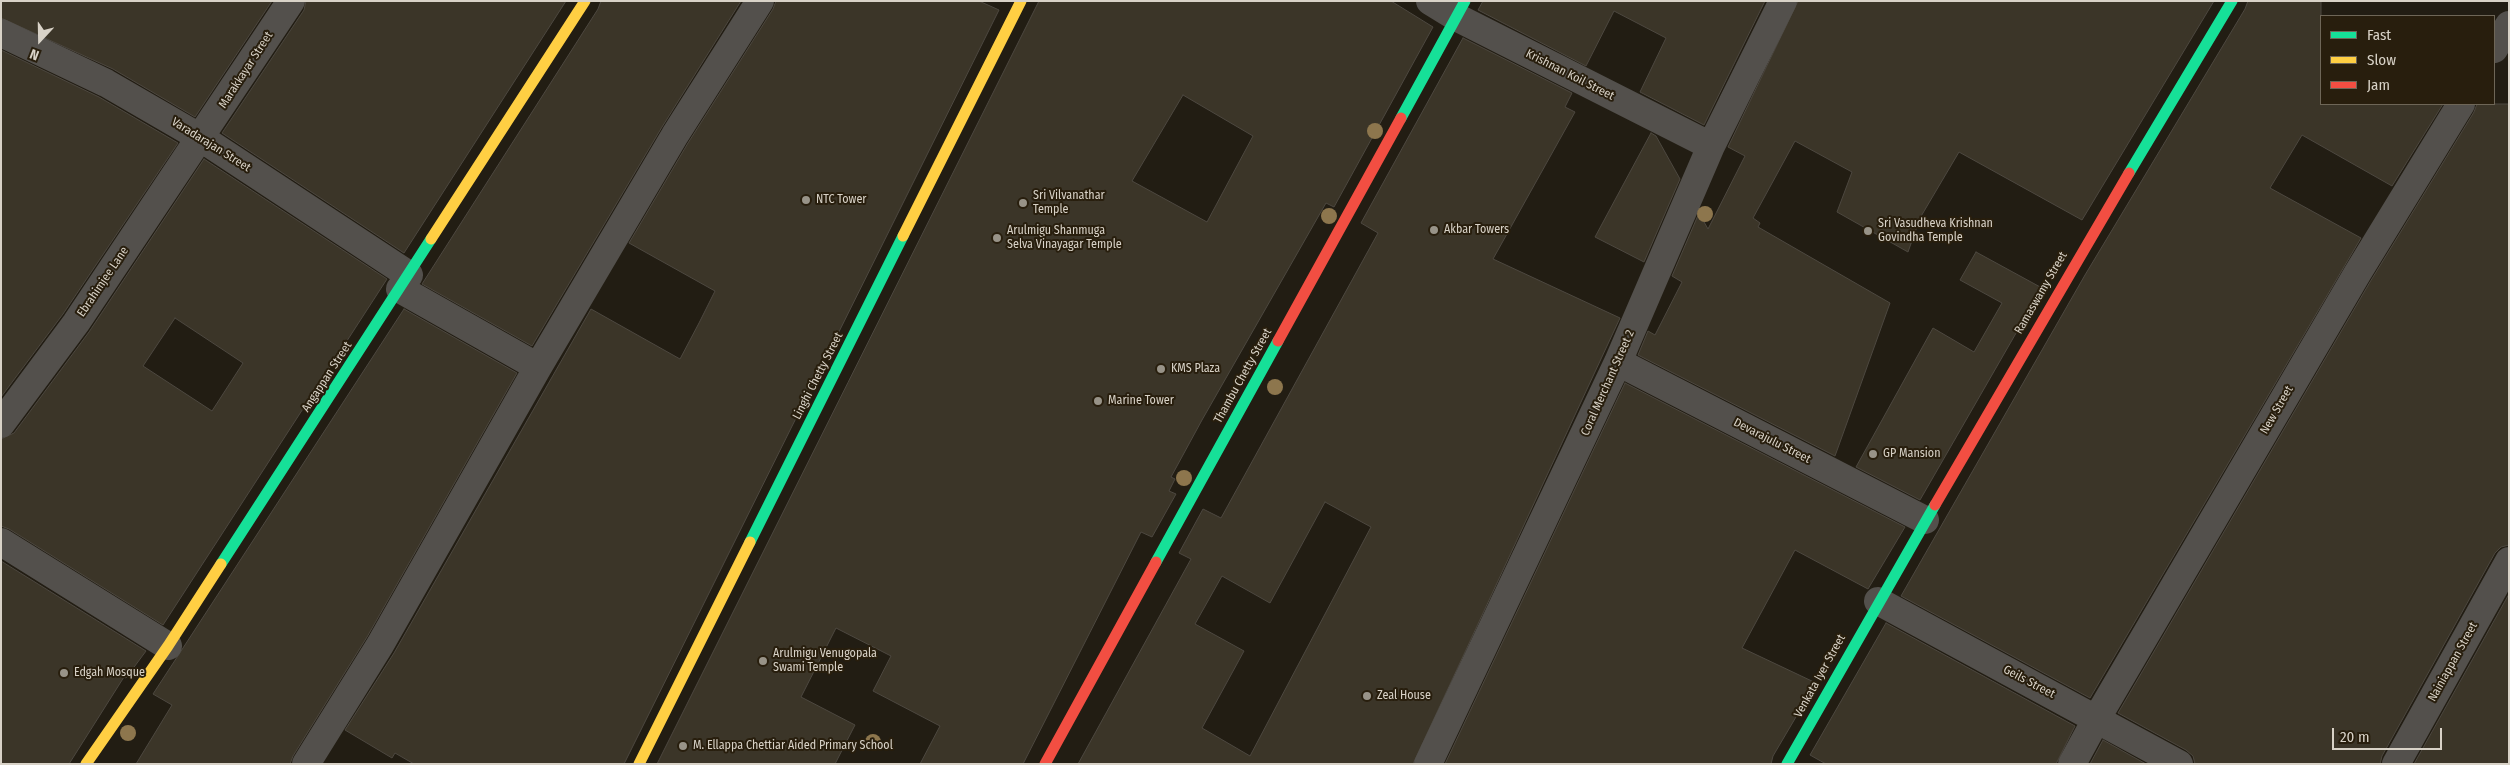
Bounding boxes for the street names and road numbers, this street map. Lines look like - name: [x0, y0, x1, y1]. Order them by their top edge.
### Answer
- street label: Marakkayar Street: [216, 29, 276, 111]
- street label: Krishnan Koil Street: [1523, 46, 1617, 104]
- street label: Varadarajan Street: [169, 115, 253, 175]
- street label: Ebrahimjee Lane: [74, 244, 132, 320]
- street label: Ramaswamy Street: [2012, 249, 2070, 337]
- street label: Thambu Chetty Street: [1211, 326, 1275, 426]
- street label: Coral Merchant Street 2: [1578, 328, 1638, 438]
- street label: Linghi Chetty Street: [790, 330, 846, 422]
- street label: Angappan Street: [299, 339, 355, 415]
- street label: New Street: [2257, 383, 2297, 437]
- street label: Devarajulu Street: [1731, 415, 1813, 467]
- street label: Nainiappan Street: [2425, 620, 2481, 704]
- street label: Venkata Iyer Street: [1791, 632, 1849, 720]
- street label: Geils Street: [2001, 662, 2057, 702]

